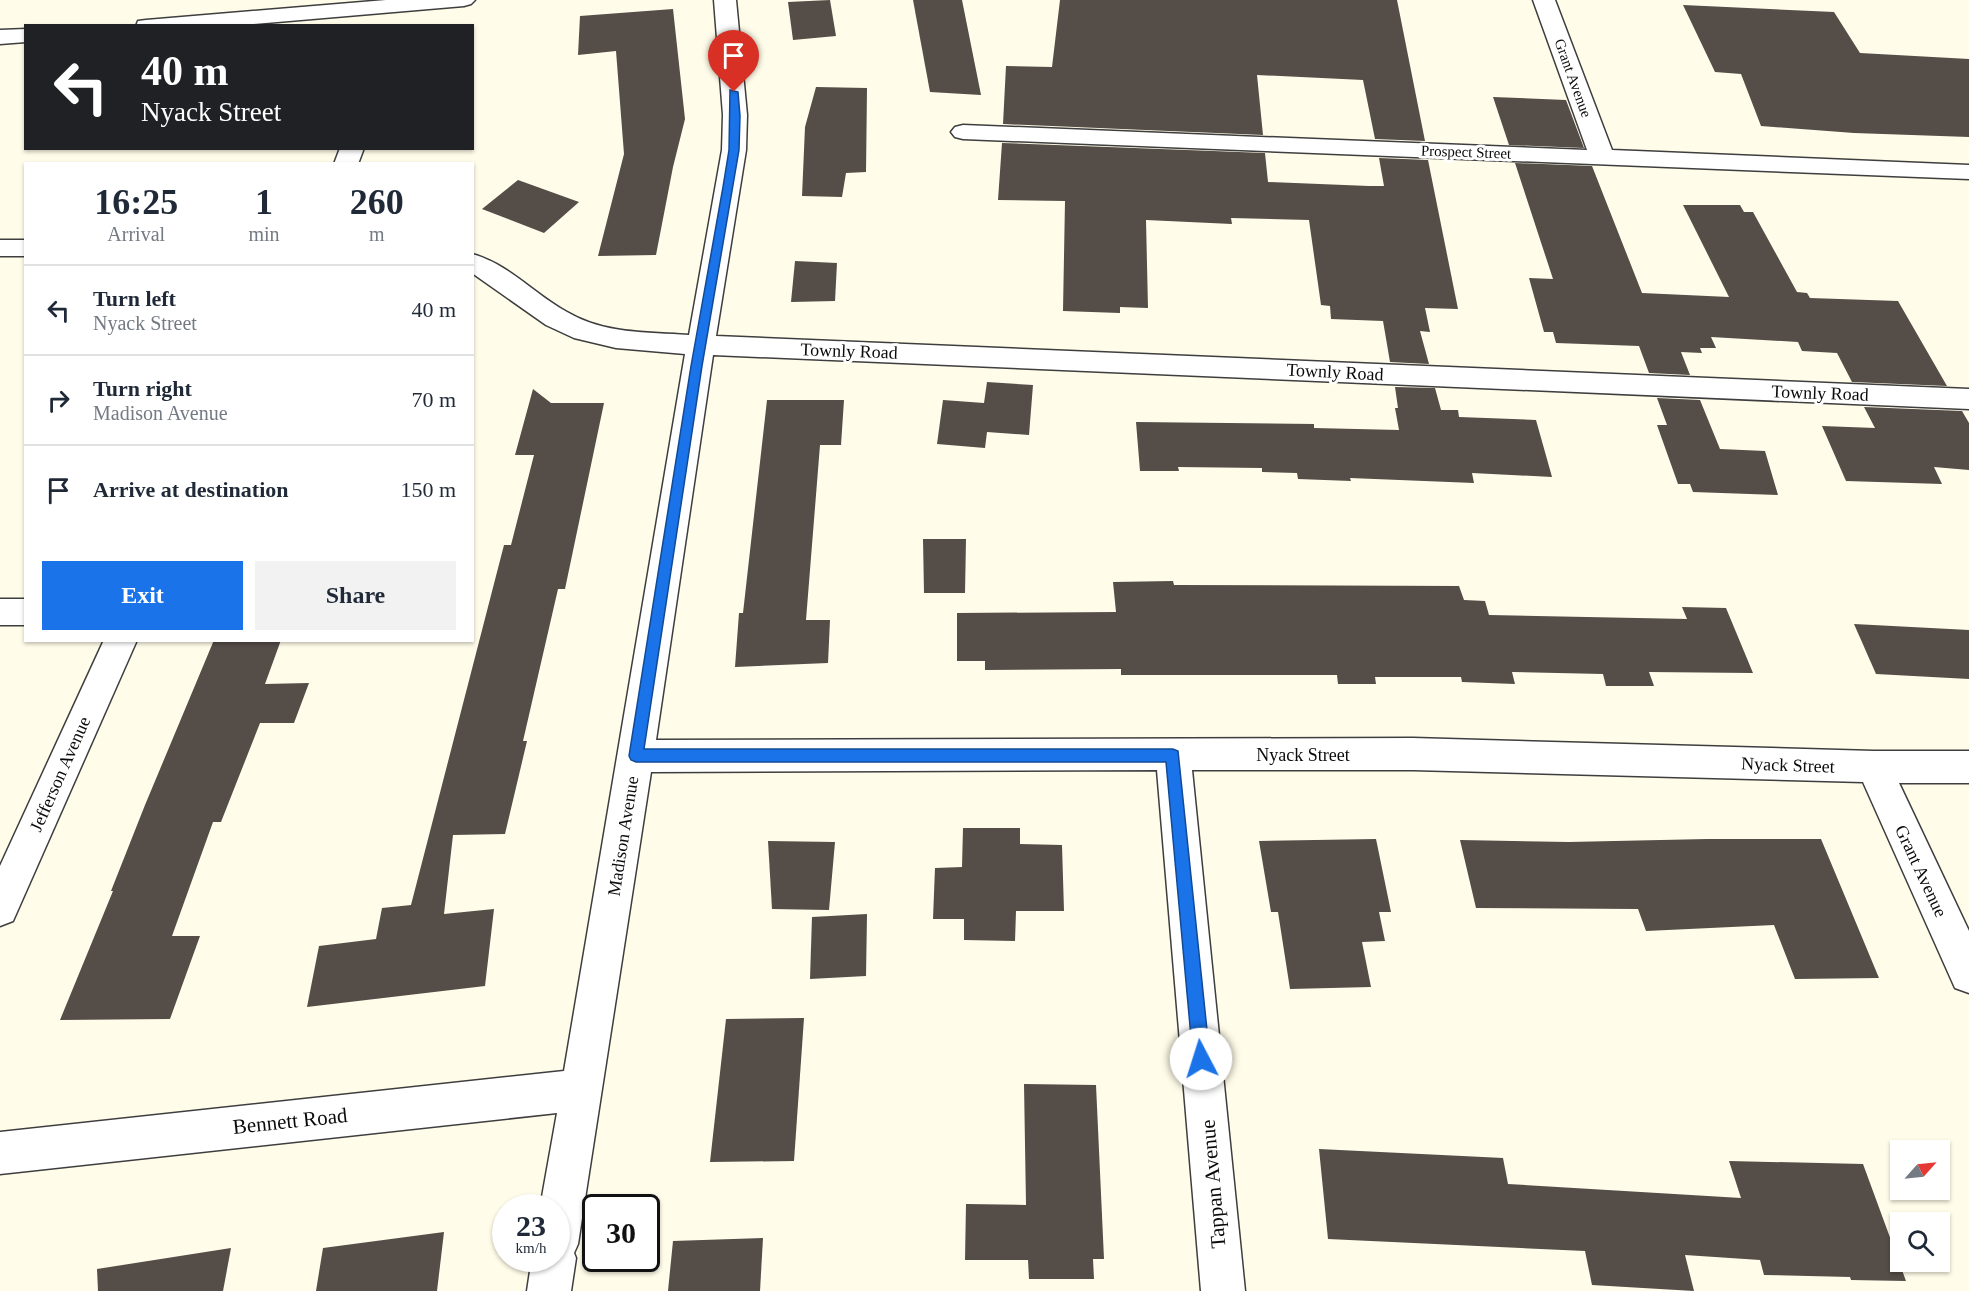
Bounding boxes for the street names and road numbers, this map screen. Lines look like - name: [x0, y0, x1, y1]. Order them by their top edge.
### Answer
- street label: Grant Avenue: [1551, 36, 1595, 120]
- street label: Prospect Street: [1421, 142, 1512, 162]
- street label: Townly Road: [800, 339, 898, 363]
- street label: Townly Road: [1286, 359, 1384, 385]
- street label: Townly Road: [1771, 381, 1869, 405]
- street label: Jefferson Avenue: [26, 713, 94, 835]
- street label: Nyack Street: [1256, 745, 1350, 765]
- street label: Nyack Street: [1741, 753, 1835, 777]
- street label: Madison Avenue: [604, 775, 642, 897]
- street label: Grant Avenue: [1891, 822, 1951, 920]
- street label: Bennett Road: [232, 1103, 349, 1139]
- street label: Tappan Avenue: [1195, 1119, 1231, 1249]

